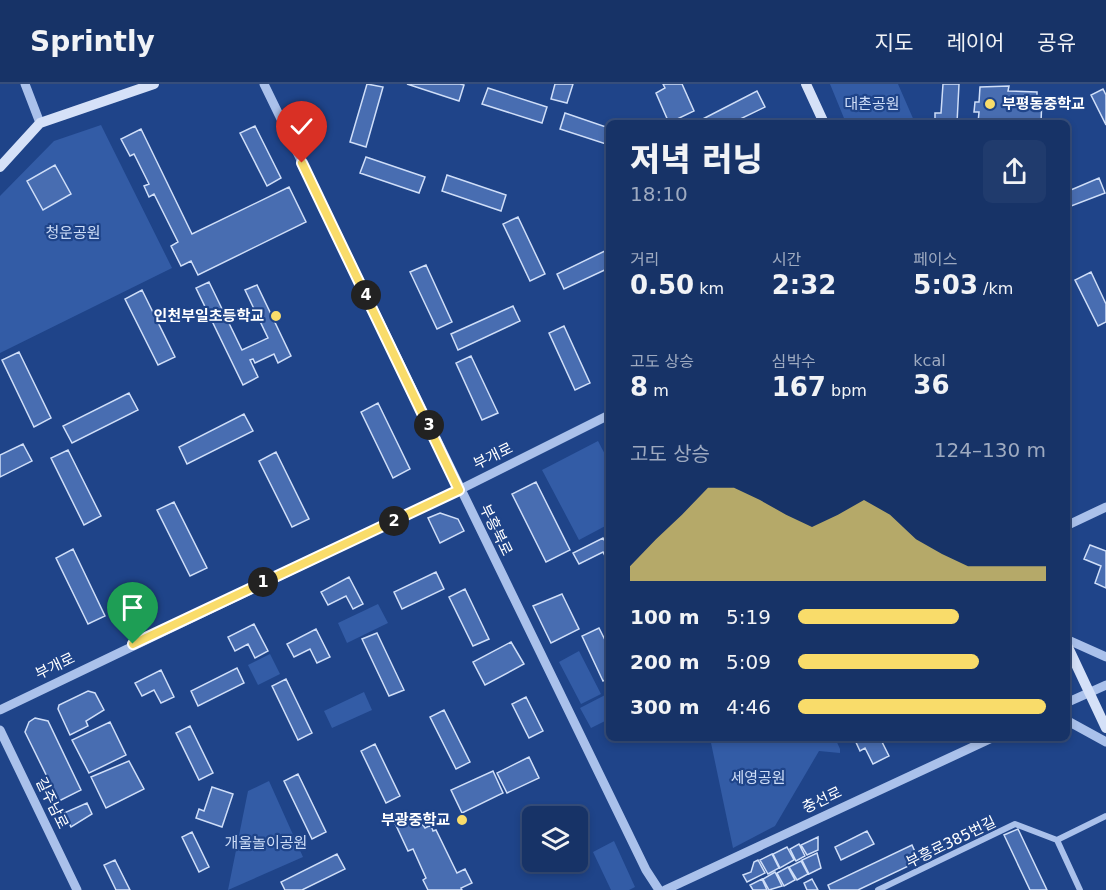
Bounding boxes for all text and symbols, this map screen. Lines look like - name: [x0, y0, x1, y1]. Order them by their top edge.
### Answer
- text: Sprintly: [30, 25, 155, 58]
- text: 지도: [875, 31, 913, 55]
- text: 레이어: [946, 31, 1004, 55]
- text: 공유: [1037, 31, 1076, 55]
- park label: 대촌공원: [844, 95, 900, 113]
- place label: 부평동중학교: [1002, 95, 1085, 113]
- marker: 부평동중학교: [983, 97, 997, 111]
- pin: [276, 101, 327, 163]
- icon: check: [285, 110, 318, 143]
- text: 저녁 러닝: [630, 140, 763, 179]
- button: share: [983, 140, 1046, 203]
- text: 18:10: [630, 182, 688, 206]
- park label: 청운공원: [45, 224, 101, 242]
- text: 거리: [630, 250, 659, 269]
- text: 시간: [772, 250, 801, 269]
- text: 페이스: [913, 250, 958, 269]
- text: 0.50: [630, 270, 694, 300]
- text: 2:32: [772, 270, 836, 300]
- text: 5:03: [913, 270, 978, 300]
- text: km: [694, 279, 724, 298]
- text: /km: [978, 279, 1013, 298]
- pin: 4: [351, 280, 381, 310]
- text: 4: [360, 285, 372, 304]
- place label: 인천부일초등학교: [154, 307, 264, 325]
- marker: 인천부일초등학교: [269, 309, 283, 323]
- text: kcal: [913, 351, 946, 370]
- text: 고도 상승: [630, 352, 694, 371]
- text: 심박수: [772, 352, 816, 371]
- text: 36: [913, 370, 950, 400]
- text: 8: [630, 372, 648, 402]
- text: 167: [772, 372, 826, 402]
- text: m: [648, 381, 669, 400]
- text: bpm: [826, 381, 867, 400]
- pin: 3: [414, 410, 444, 440]
- text: 3: [423, 415, 435, 434]
- text: 124–130 m: [934, 438, 1046, 462]
- street label: 부개로: [470, 439, 516, 473]
- text: 고도 상승: [630, 442, 710, 466]
- street label: 부흥북로: [476, 501, 516, 559]
- pin: 2: [379, 506, 409, 536]
- text: 2: [388, 511, 400, 530]
- pin: 1: [248, 567, 278, 597]
- text: 1: [257, 572, 269, 591]
- pin: [107, 582, 158, 644]
- icon: arrive: [116, 591, 149, 624]
- text: 100 m: [630, 605, 700, 629]
- text: 5:19: [726, 605, 771, 629]
- street label: 부개로: [32, 649, 78, 683]
- text: 200 m: [630, 650, 700, 674]
- text: 5:09: [726, 650, 771, 674]
- text: 300 m: [630, 695, 700, 719]
- text: 4:46: [726, 695, 771, 719]
- park label: 세영공원: [730, 769, 786, 787]
- street label: 길주남로: [32, 774, 72, 832]
- street label: 충선로: [799, 783, 845, 817]
- map controls: [522, 806, 588, 872]
- button: layers: [522, 806, 588, 872]
- place label: 부광중학교: [381, 811, 450, 829]
- marker: 부광중학교: [455, 813, 469, 827]
- street label: 부흥로385번길: [903, 813, 999, 871]
- park label: 개울놀이공원: [225, 834, 307, 852]

